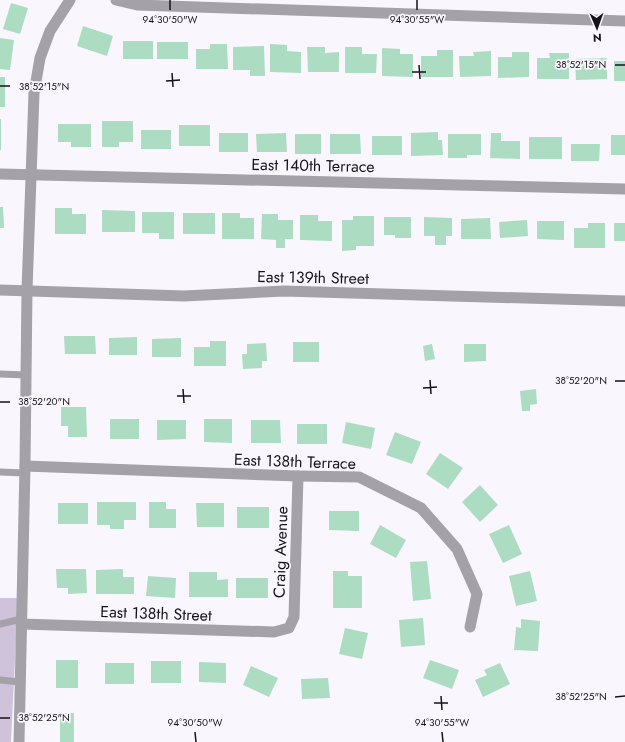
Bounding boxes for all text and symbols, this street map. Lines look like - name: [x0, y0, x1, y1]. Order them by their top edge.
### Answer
- north arrow: [577, 8, 617, 48]
- text: 94°30'50"W: [143, 12, 198, 27]
- text: 94°30'55"W: [390, 12, 444, 27]
- text: N: [593, 30, 602, 46]
- text: 38°52'15"N: [556, 57, 606, 72]
- text: 38°52'15"N: [19, 79, 69, 94]
- street label: East 140th Terrace: [251, 153, 375, 178]
- street label: East 139th Street: [257, 265, 369, 290]
- text: 38°52'20"N: [555, 373, 607, 388]
- text: 38°52'20"N: [18, 394, 70, 409]
- street label: East 138th Terrace: [234, 448, 356, 475]
- street label: Craig Avenue: [267, 506, 294, 598]
- street label: East 138th Street: [100, 600, 212, 627]
- text: 38°52'25"N: [555, 689, 607, 704]
- text: 38°52'25"N: [18, 710, 70, 725]
- text: 94°30'50"W: [168, 715, 223, 730]
- text: 94°30'55"W: [415, 715, 469, 730]

